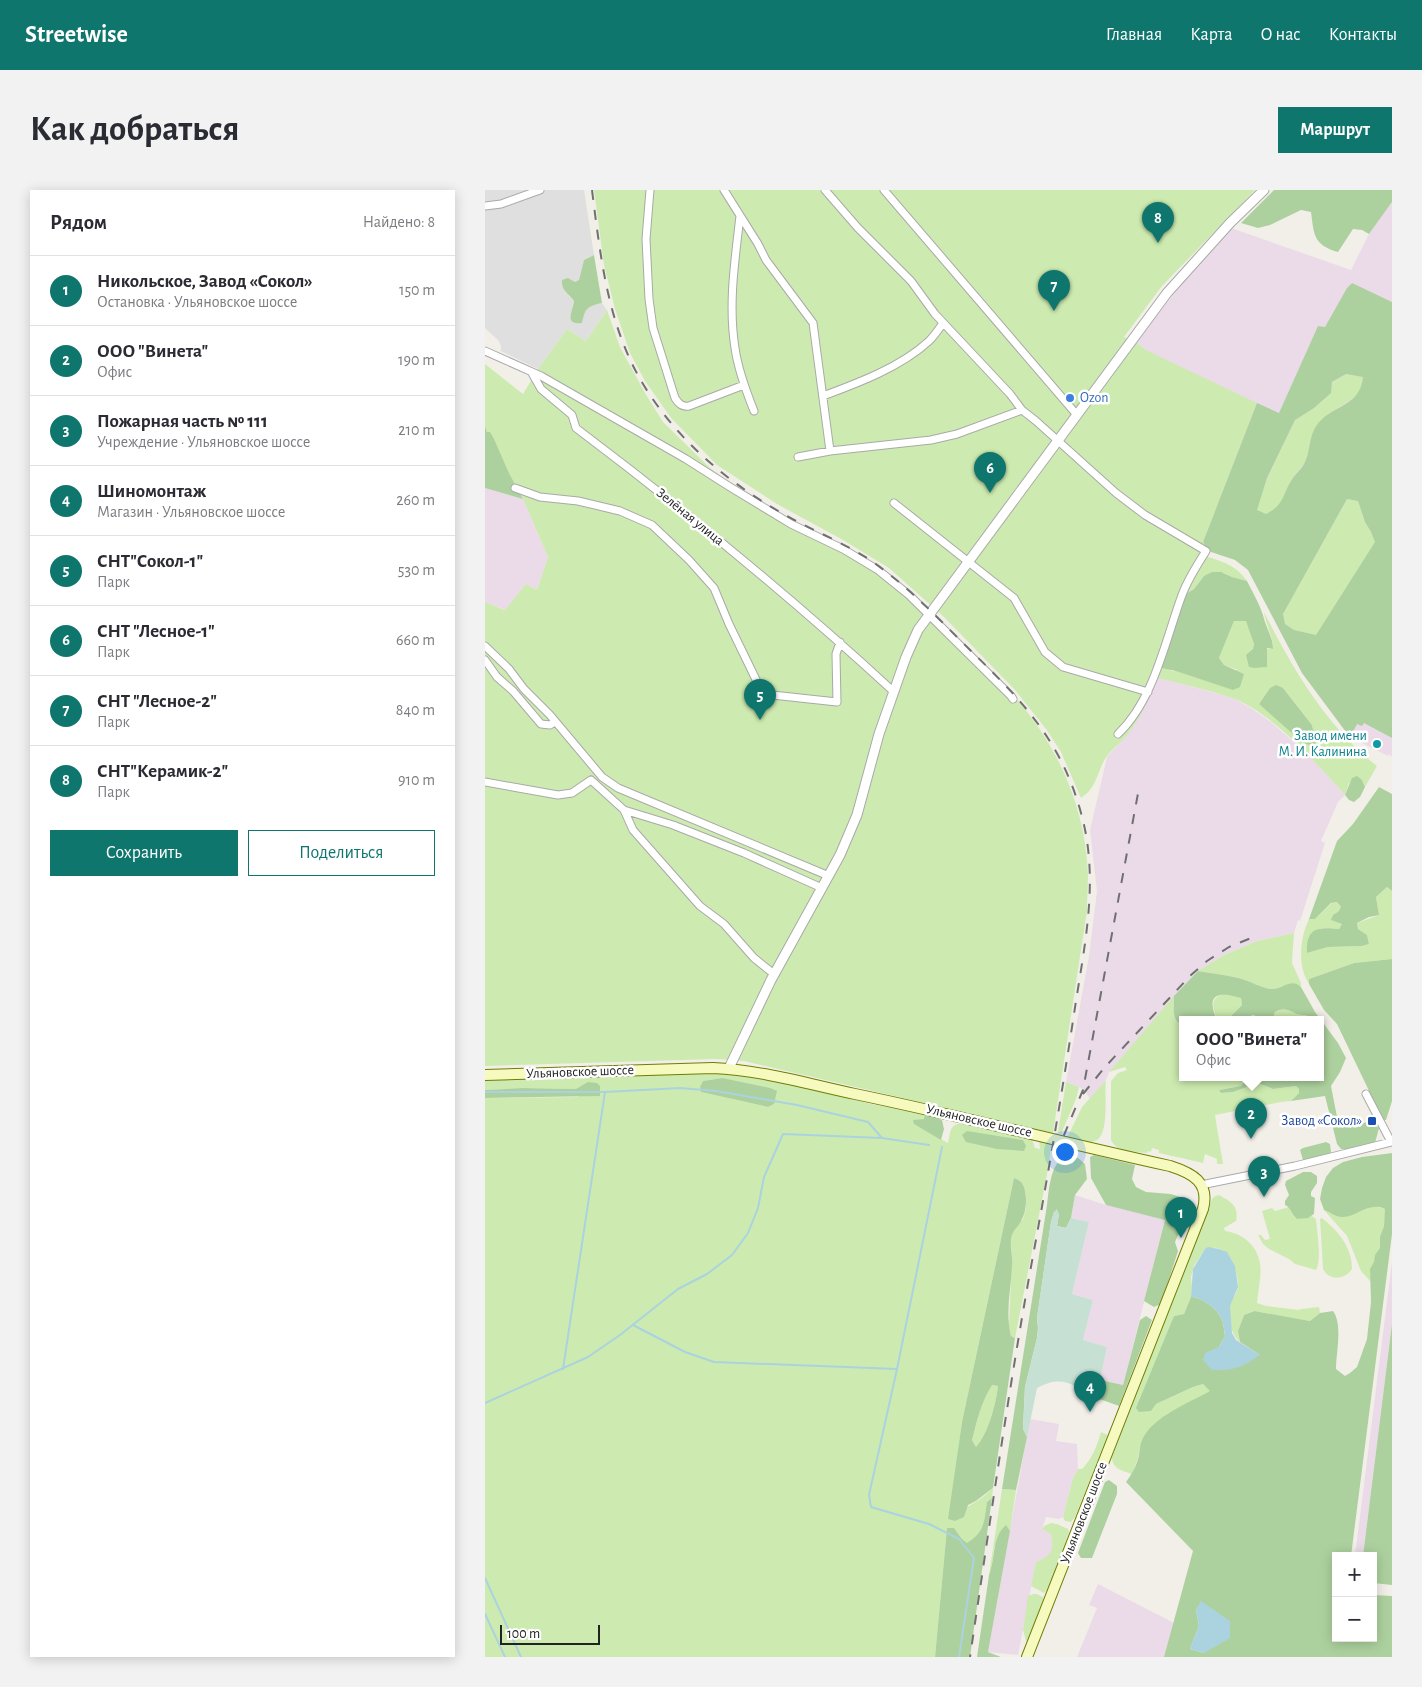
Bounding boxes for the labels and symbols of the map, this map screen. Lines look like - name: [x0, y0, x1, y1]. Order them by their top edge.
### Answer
- pin: 8: [1142, 202, 1174, 243]
- pin: 7: [1038, 270, 1070, 311]
- place label: Ozon: [1080, 391, 1108, 405]
- marker: Ozon: [1064, 392, 1076, 404]
- pin: 6: [974, 452, 1006, 493]
- street label: Зелёная улица: [654, 486, 727, 549]
- pin: 5: [744, 679, 776, 720]
- place label: Завод имени М. И. Калинина: [1278, 729, 1368, 759]
- marker: Завод имени М. И. Калинина: [1371, 738, 1383, 750]
- street label: Ульяновское шоссе: [526, 1063, 634, 1081]
- pin: 2: [1235, 1098, 1267, 1139]
- street label: Ульяновское шоссе: [925, 1102, 1033, 1140]
- place label: Завод «Сокол»: [1281, 1114, 1362, 1128]
- marker: Завод «Сокол»: [1366, 1115, 1378, 1127]
- your location: [1052, 1139, 1078, 1165]
- pin: 3: [1248, 1156, 1280, 1197]
- pin: 1: [1165, 1197, 1197, 1238]
- pin: 4: [1074, 1371, 1106, 1412]
- street label: Ульяновское шоссе: [1058, 1460, 1110, 1566]
- scale bar: [500, 1622, 600, 1645]

